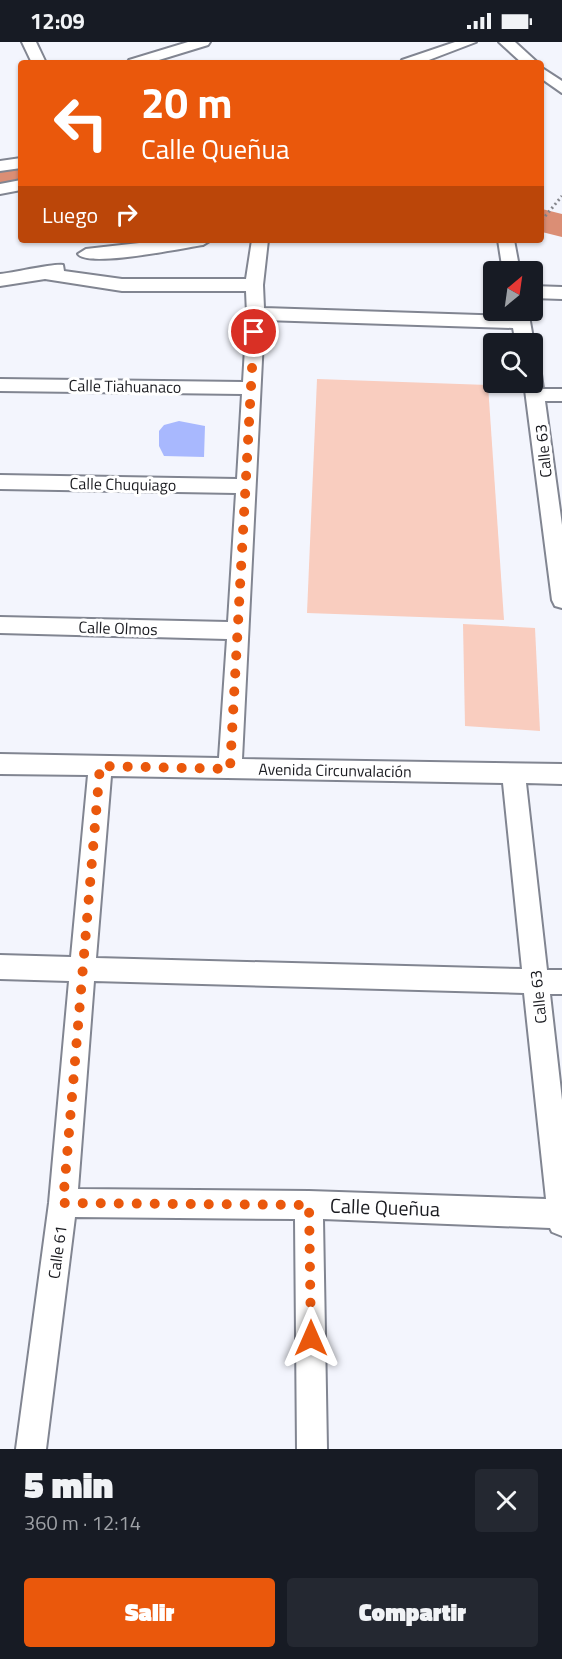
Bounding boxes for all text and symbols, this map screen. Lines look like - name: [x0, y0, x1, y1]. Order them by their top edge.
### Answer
- text: 12:09: [30, 4, 85, 38]
- text: 20 m: [141, 70, 233, 134]
- icon: left: [42, 84, 120, 162]
- text: Calle Queñua: [141, 128, 289, 169]
- text: Luego: [42, 198, 98, 232]
- icon: right: [110, 198, 143, 231]
- north arrow: [483, 261, 543, 321]
- map controls: [483, 261, 543, 393]
- pin: [228, 306, 279, 357]
- icon: arrive: [237, 315, 270, 348]
- button: search: [483, 333, 543, 393]
- street label: Calle Tiahuanaco: [68, 373, 182, 399]
- street label: Calle 63: [528, 423, 558, 479]
- street label: Calle Chuquiago: [69, 471, 177, 497]
- street label: Calle Olmos: [78, 615, 158, 641]
- street label: Avenida Circunvalación: [258, 757, 412, 783]
- street label: Calle 63: [523, 969, 553, 1025]
- street label: Calle Queñua: [330, 1190, 440, 1224]
- street label: Calle 61: [41, 1224, 73, 1280]
- position arrow: [279, 1306, 343, 1370]
- text: 5 min: [24, 1457, 113, 1512]
- button: close: [475, 1469, 538, 1532]
- text: 360 m · 12:14: [24, 1507, 141, 1538]
- button: Salir: [24, 1578, 275, 1647]
- button: Compartir: [287, 1578, 538, 1647]

